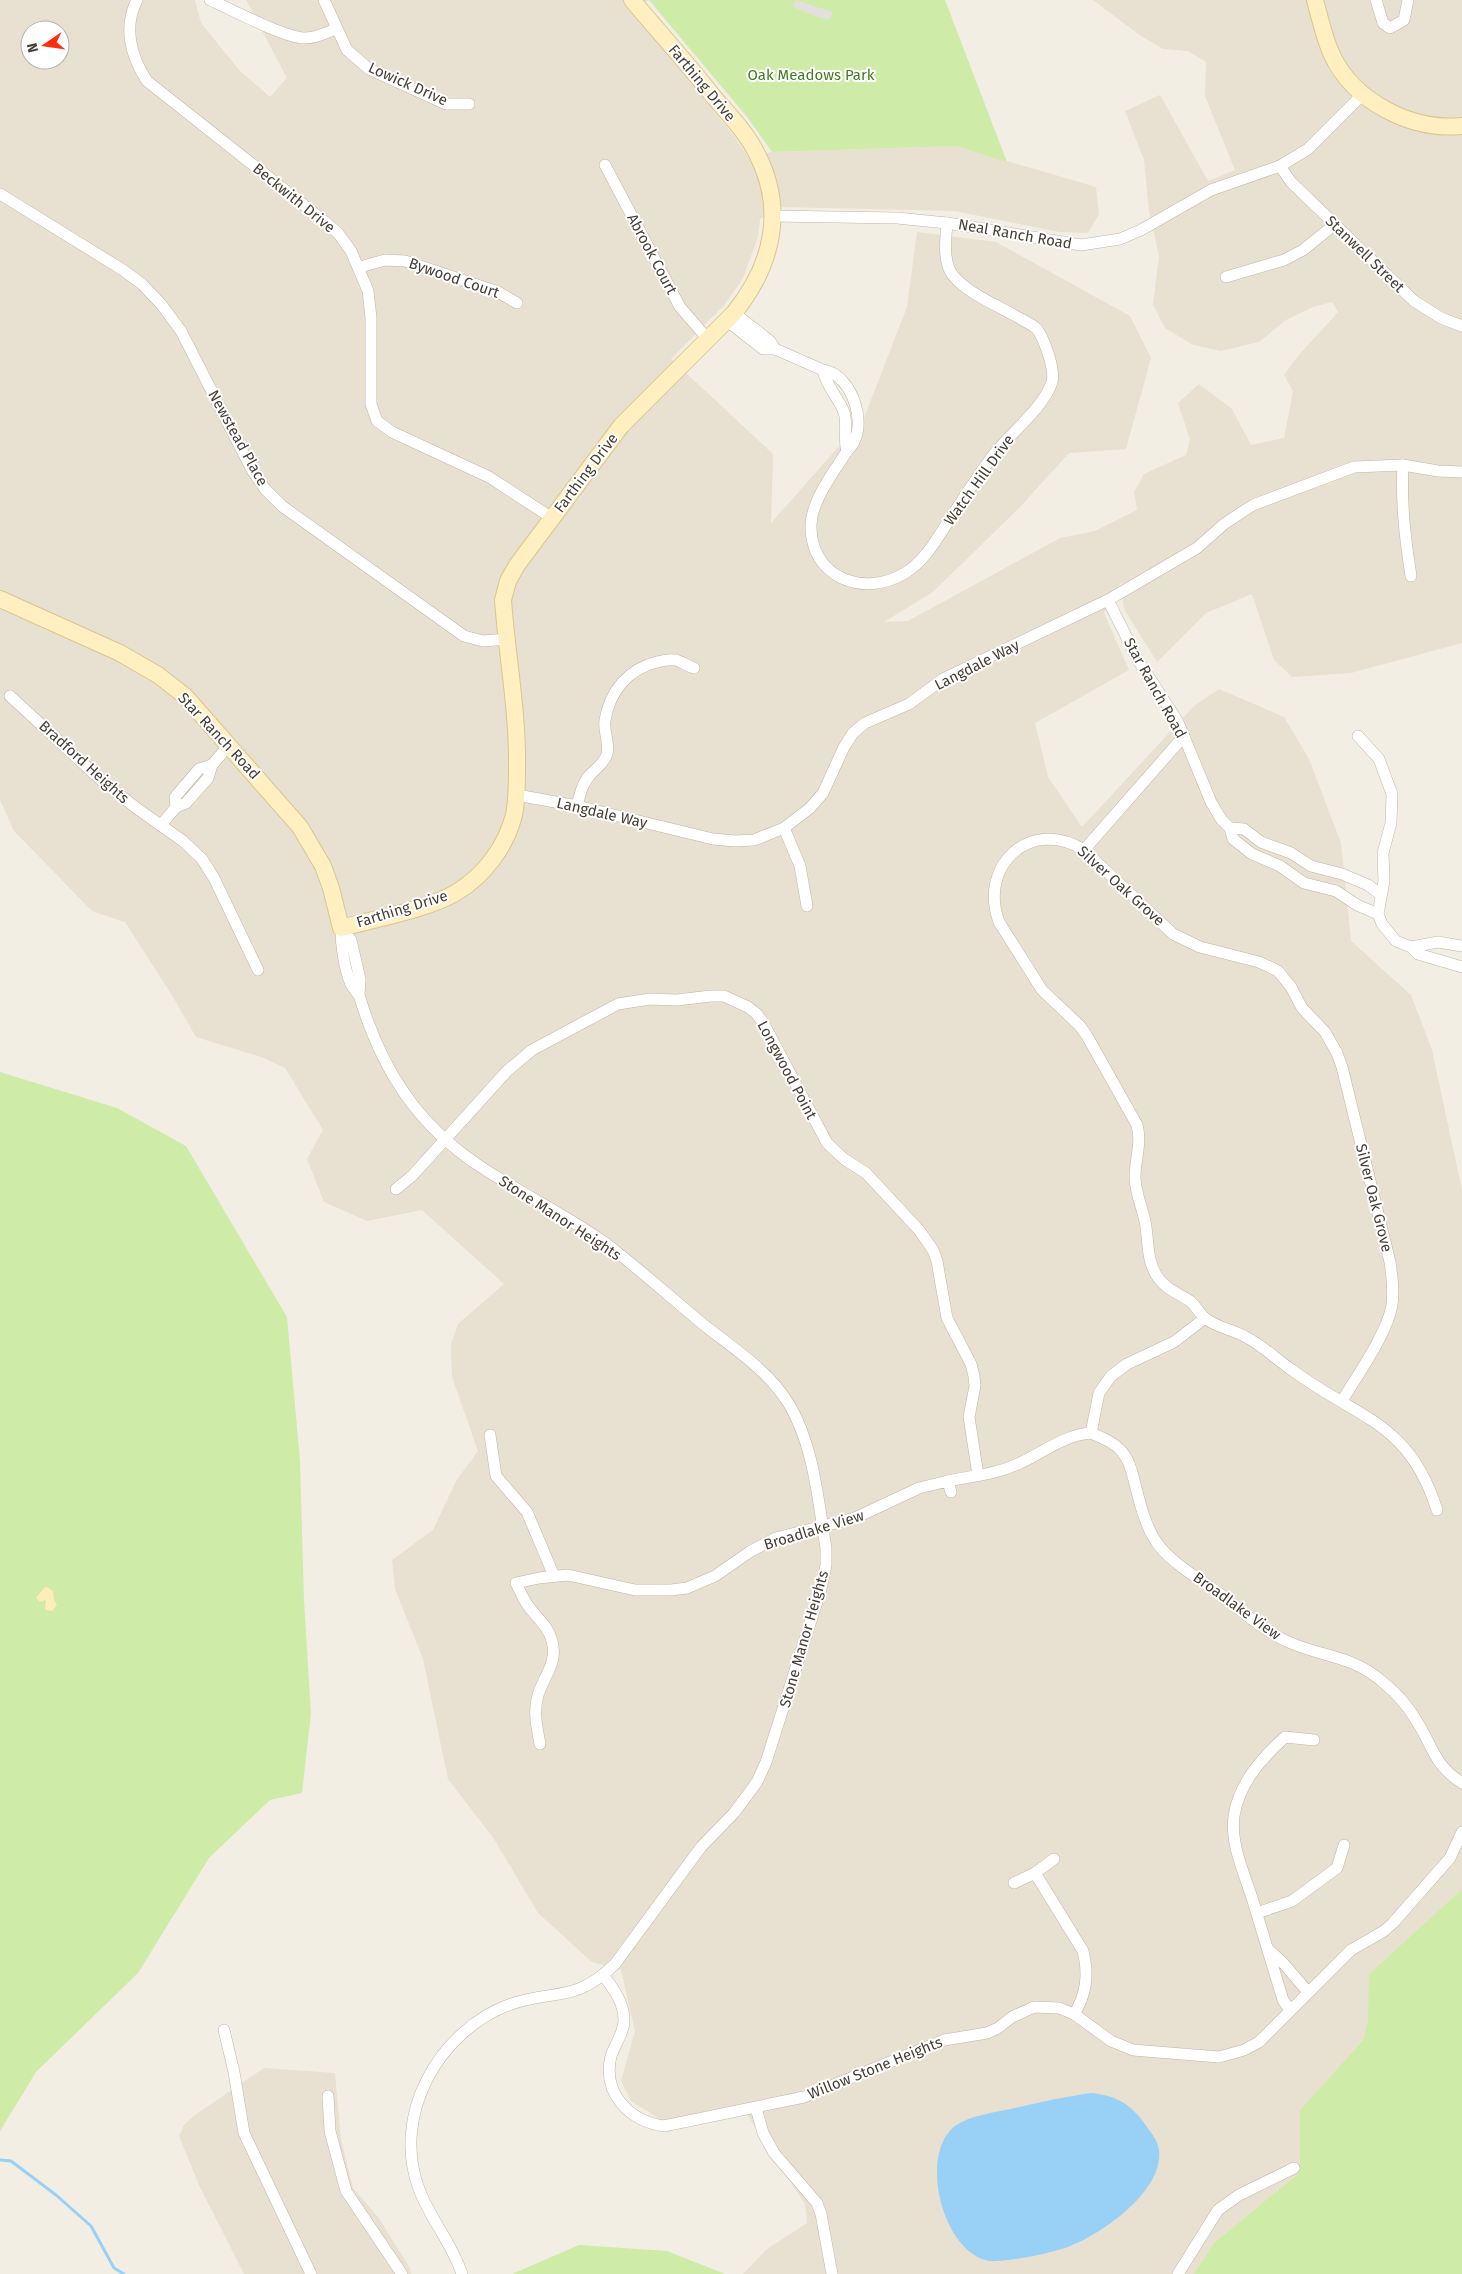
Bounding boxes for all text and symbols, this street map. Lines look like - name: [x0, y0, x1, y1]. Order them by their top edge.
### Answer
- north arrow: [20, 20, 70, 70]
- text: N: [23, 41, 42, 54]
- street label: Farthing Drive: [665, 41, 739, 125]
- street label: Lowick Drive: [366, 59, 450, 109]
- park label: Oak Meadows Park: [748, 66, 875, 84]
- street label: Beckwith Drive: [249, 159, 339, 237]
- street label: Abrook Court: [623, 211, 681, 298]
- street label: Stanwell Street: [1322, 212, 1409, 297]
- street label: Neal Ranch Road: [957, 215, 1073, 253]
- street label: Bywood Court: [406, 254, 502, 302]
- street label: Newstead Place: [204, 387, 272, 489]
- street label: Farthing Drive: [550, 430, 622, 516]
- street label: Watch Hill Drive: [940, 431, 1018, 529]
- street label: Star Ranch Road: [1120, 635, 1190, 741]
- street label: Langdale Way: [932, 636, 1023, 694]
- street label: Star Ranch Road: [174, 689, 264, 783]
- street label: Bradford Heights: [35, 717, 133, 807]
- street label: Langdale Way: [555, 794, 650, 832]
- street label: Silver Oak Grove: [1074, 842, 1168, 930]
- street label: Farthing Drive: [354, 887, 450, 931]
- street label: Longwood Point: [753, 1018, 821, 1123]
- street label: Silver Oak Grove: [1352, 1142, 1396, 1254]
- street label: Stone Manor Heights: [496, 1172, 624, 1264]
- street label: Broadlake View: [762, 1506, 867, 1554]
- street label: Stone Manor Heights: [776, 1568, 832, 1710]
- street label: Broadlake View: [1190, 1568, 1285, 1644]
- street label: Willow Stone Heights: [805, 2033, 945, 2103]

